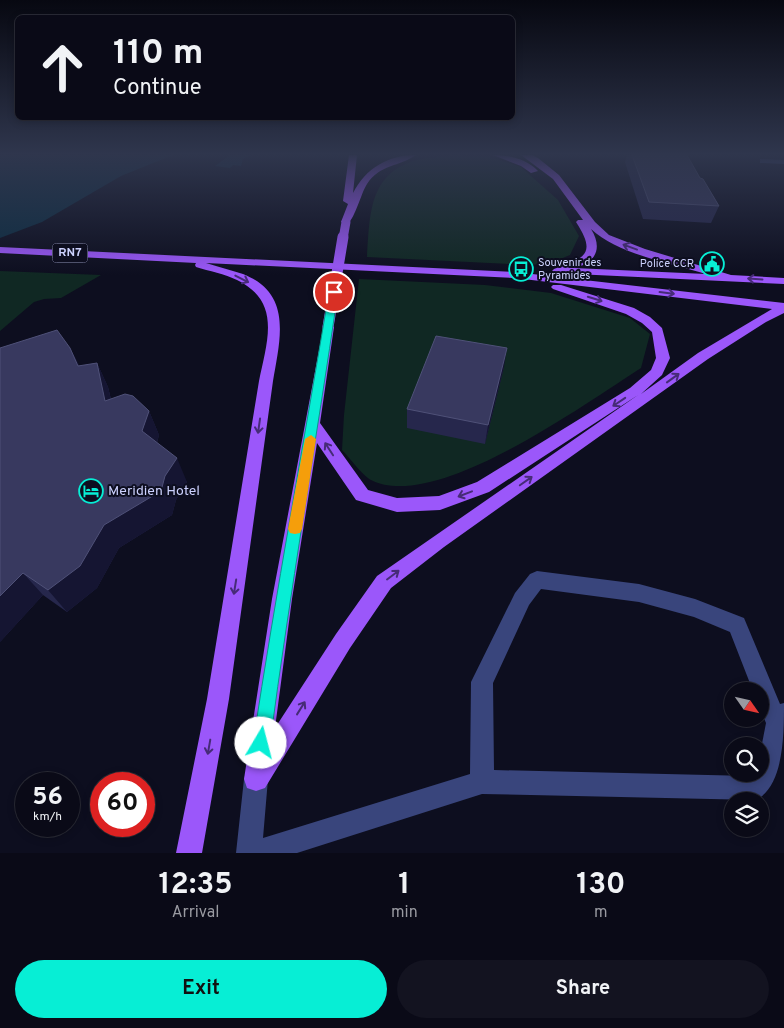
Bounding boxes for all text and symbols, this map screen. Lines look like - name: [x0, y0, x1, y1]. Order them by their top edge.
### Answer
- text: 110 m: [113, 32, 203, 76]
- icon: ahead: [30, 35, 95, 100]
- text: Continue: [113, 75, 202, 102]
- one-way arrow: [623, 242, 638, 251]
- road number: RN7: [52, 244, 88, 262]
- public building icon: Police CCR: [699, 251, 725, 277]
- bus stop icon: Souvenir des Pyramides: [508, 256, 534, 282]
- place label: Souvenir des Pyramides: [538, 256, 601, 283]
- place label: Police CCR: [640, 257, 694, 271]
- pin: [313, 271, 355, 313]
- one-way arrow: [748, 274, 764, 283]
- one-way arrow: [234, 275, 249, 285]
- icon: arrive: [320, 278, 348, 306]
- one-way arrow: [659, 288, 675, 298]
- one-way arrow: [587, 294, 603, 304]
- one-way arrow: [666, 372, 679, 383]
- one-way arrow: [612, 397, 626, 407]
- one-way arrow: [254, 418, 264, 434]
- one-way arrow: [324, 443, 334, 457]
- one-way arrow: [519, 476, 533, 486]
- hotel icon: Meridien Hotel: [78, 478, 104, 504]
- place label: Meridien Hotel: [108, 483, 200, 500]
- one-way arrow: [458, 490, 473, 499]
- one-way arrow: [386, 570, 400, 580]
- one-way arrow: [230, 578, 240, 594]
- north arrow: [724, 682, 769, 728]
- map controls: [724, 682, 769, 837]
- one-way arrow: [296, 701, 306, 715]
- position arrow: [234, 716, 286, 768]
- button: search: [724, 737, 769, 782]
- one-way arrow: [203, 739, 213, 755]
- speed limit sign: 60: [90, 772, 155, 837]
- text: 56: [32, 782, 63, 814]
- button: layers: [724, 792, 769, 837]
- text: km/h: [33, 809, 62, 825]
- text: 12:35: [159, 867, 232, 904]
- text: 1: [398, 867, 410, 904]
- text: 130: [576, 867, 625, 904]
- text: Arrival: [172, 903, 219, 923]
- text: min: [391, 903, 418, 923]
- text: m: [594, 903, 608, 923]
- button: Exit: [15, 960, 387, 1018]
- button: Share: [397, 960, 769, 1018]

